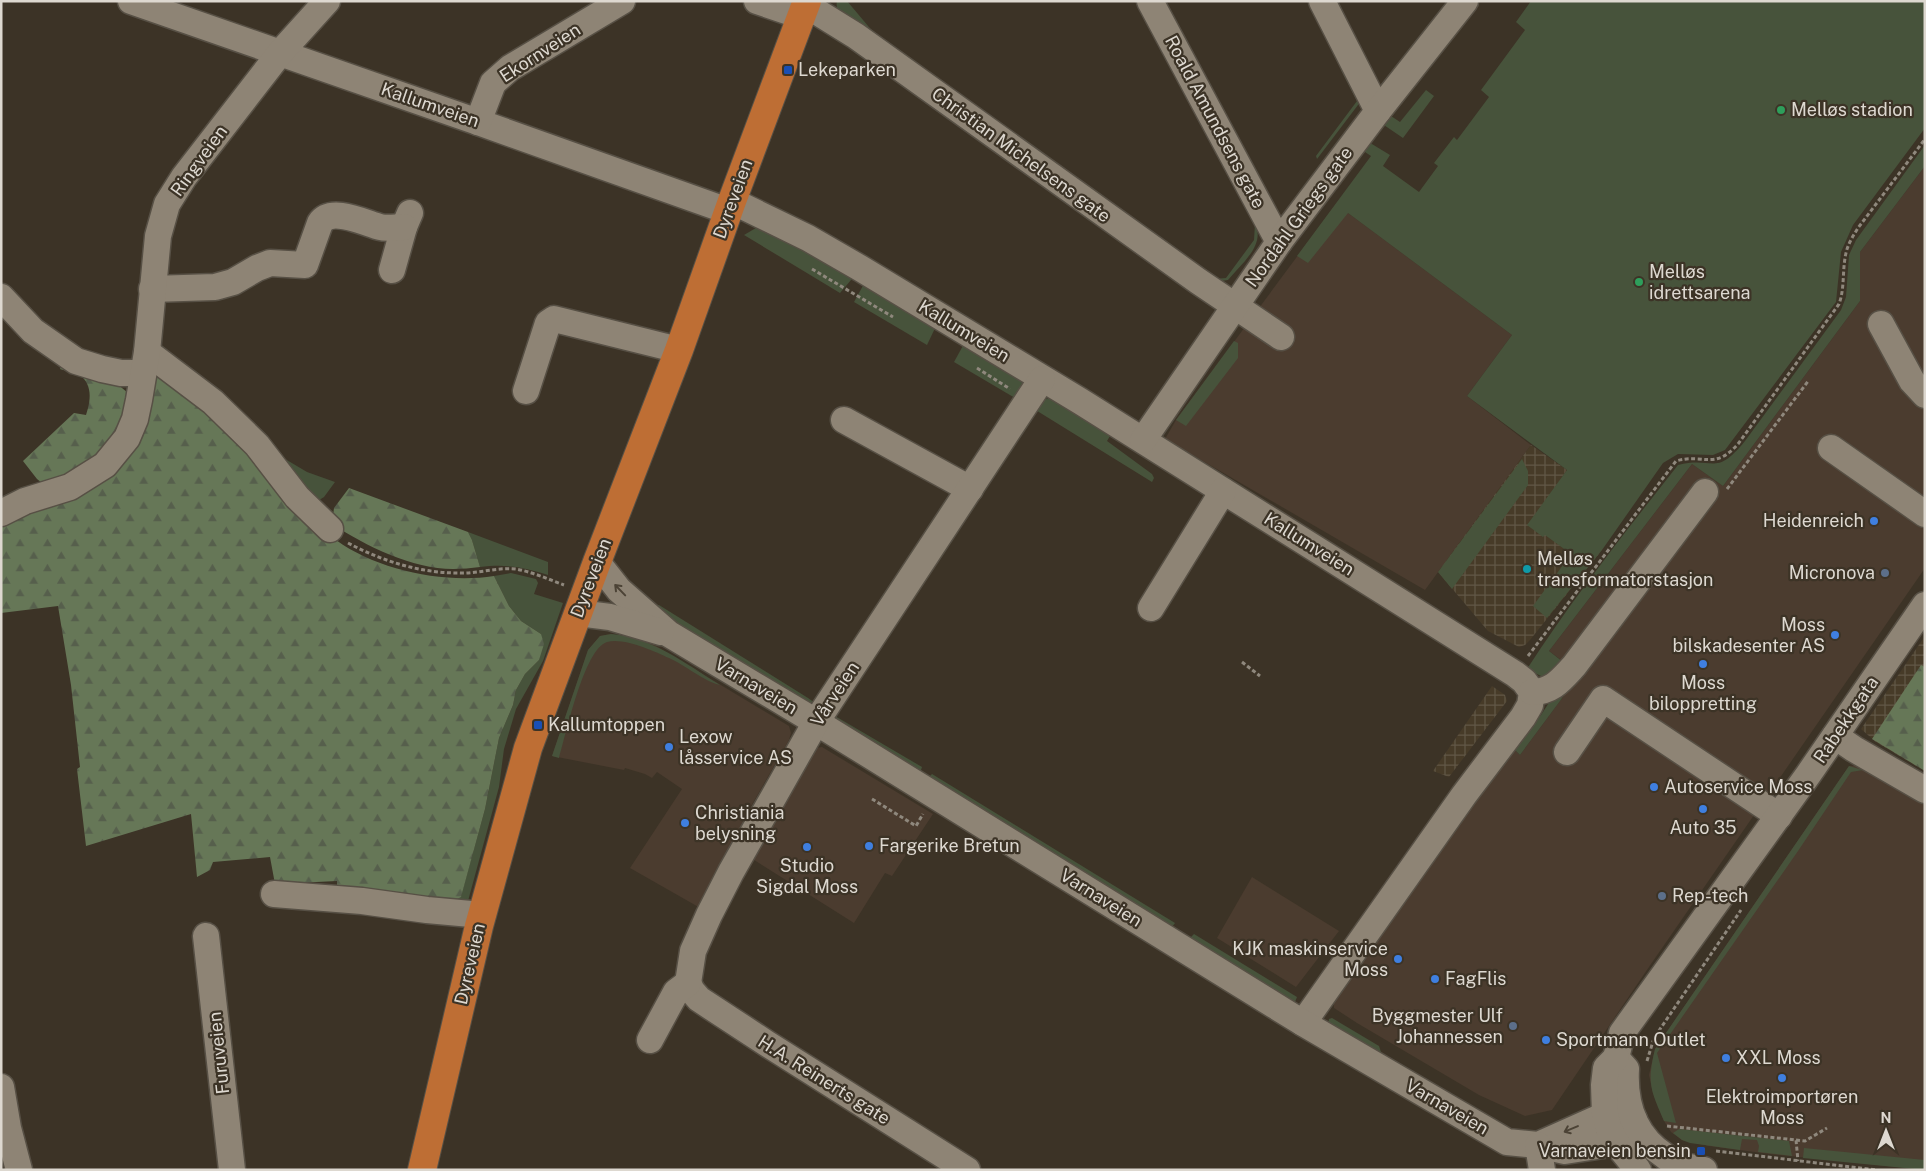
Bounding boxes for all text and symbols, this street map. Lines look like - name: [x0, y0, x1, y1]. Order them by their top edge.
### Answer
- street label: Ekornveien: [495, 19, 584, 86]
- street label: Roald Amundsens gate: [1161, 32, 1270, 212]
- place label: Lekeparken: [798, 59, 896, 80]
- marker: Lekeparken: [782, 64, 794, 76]
- street label: Kallumveien: [378, 78, 482, 131]
- street label: Christian Michelsens gate: [928, 83, 1115, 226]
- place label: Melløs stadion: [1791, 99, 1913, 120]
- marker: Melløs stadion: [1775, 104, 1787, 116]
- street label: Ringveien: [166, 121, 231, 200]
- street label: Nordahl Griegs gate: [1241, 143, 1356, 291]
- street label: Dyreveien: [708, 156, 757, 241]
- place label: Melløs idrettsarena: [1649, 261, 1751, 303]
- marker: Melløs idrettsarena: [1633, 276, 1645, 288]
- street label: Kallumveien: [915, 295, 1014, 366]
- street label: Kallumveien: [1260, 508, 1358, 580]
- place label: Heidenreich: [1763, 510, 1864, 531]
- marker: Heidenreich: [1868, 515, 1880, 527]
- street label: Dyreveien: [566, 535, 615, 620]
- place label: Melløs transformatorstasjon: [1537, 548, 1713, 590]
- place label: Micronova: [1789, 562, 1875, 583]
- marker: Melløs transformatorstasjon: [1521, 563, 1533, 575]
- marker: Micronova: [1879, 567, 1891, 579]
- one-way arrow: [614, 584, 626, 596]
- place label: Moss bilskadesenter AS: [1672, 614, 1825, 656]
- marker: Moss bilskadesenter AS: [1829, 629, 1841, 641]
- street label: Varnaveien: [711, 653, 801, 718]
- street label: Vårveien: [806, 658, 863, 730]
- marker: Moss biloppretting: [1697, 658, 1709, 670]
- place label: Moss biloppretting: [1649, 672, 1757, 714]
- street label: Rabekkgata: [1809, 672, 1882, 767]
- place label: Kallumtoppen: [548, 714, 665, 735]
- marker: Kallumtoppen: [532, 719, 544, 731]
- place label: Lexow låsservice AS: [679, 726, 792, 768]
- marker: Lexow låsservice AS: [663, 741, 675, 753]
- place label: Autoservice Moss: [1664, 776, 1812, 797]
- marker: Autoservice Moss: [1648, 781, 1660, 793]
- place label: Christiania belysning: [695, 802, 784, 844]
- marker: Auto 35: [1697, 803, 1709, 815]
- marker: Christiania belysning: [679, 817, 691, 829]
- place label: Auto 35: [1669, 817, 1737, 838]
- place label: Fargerike Bretun: [879, 835, 1020, 856]
- marker: Fargerike Bretun: [863, 840, 875, 852]
- marker: Studio Sigdal Moss: [801, 841, 813, 853]
- place label: Studio Sigdal Moss: [756, 855, 858, 897]
- street label: Varnaveien: [1056, 864, 1146, 931]
- place label: Rep-tech: [1672, 885, 1749, 906]
- marker: Rep-tech: [1656, 890, 1668, 902]
- street label: Dyreveien: [450, 921, 489, 1007]
- place label: KJK maskinservice Moss: [1232, 938, 1388, 980]
- marker: KJK maskinservice Moss: [1392, 953, 1404, 965]
- place label: FagFlis: [1445, 968, 1506, 989]
- marker: FagFlis: [1429, 973, 1441, 985]
- place label: Byggmester Ulf Johannessen: [1372, 1005, 1503, 1047]
- street label: Furuveien: [204, 1011, 233, 1095]
- marker: Byggmester Ulf Johannessen: [1507, 1020, 1519, 1032]
- place label: Sportmann Outlet: [1556, 1029, 1706, 1050]
- street label: H.A. Reinerts gate: [754, 1031, 894, 1129]
- marker: Sportmann Outlet: [1540, 1034, 1552, 1046]
- place label: XXL Moss: [1736, 1047, 1821, 1068]
- marker: XXL Moss: [1720, 1052, 1732, 1064]
- marker: Elektroimportøren Moss: [1776, 1072, 1788, 1084]
- street label: Varnaveien: [1402, 1074, 1493, 1139]
- place label: Elektroimportøren Moss: [1706, 1086, 1858, 1128]
- north arrow: [1861, 1106, 1911, 1156]
- text: N: [1881, 1110, 1891, 1126]
- one-way arrow: [1564, 1125, 1579, 1135]
- place label: Varnaveien bensin: [1539, 1140, 1691, 1161]
- marker: Varnaveien bensin: [1695, 1145, 1707, 1157]

